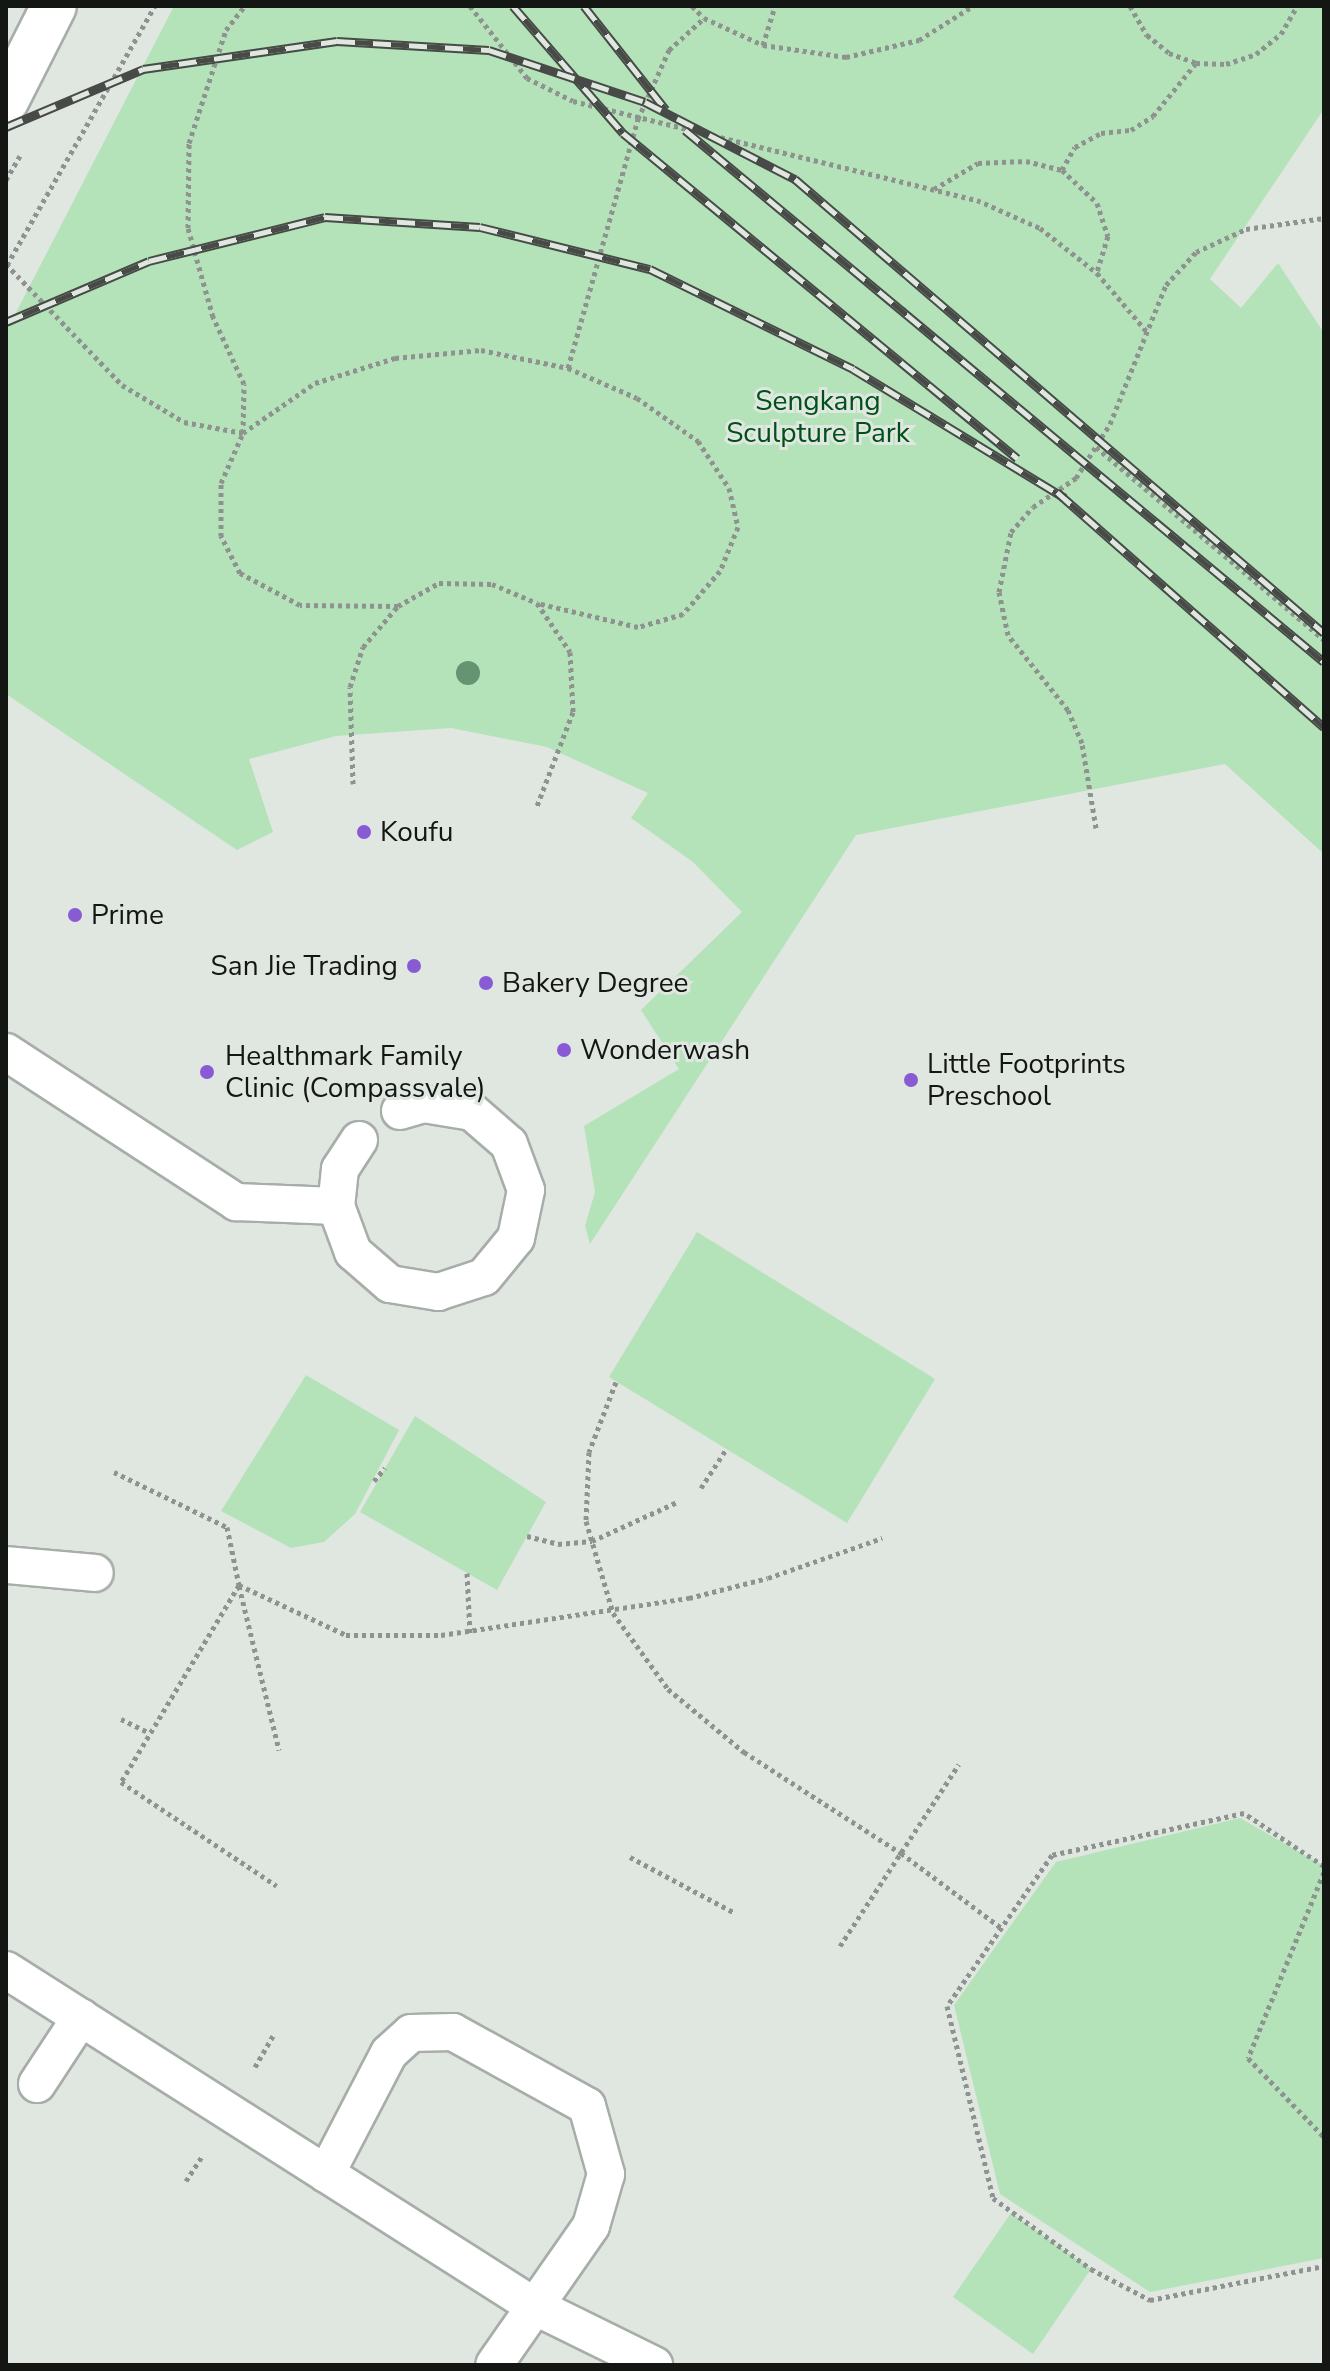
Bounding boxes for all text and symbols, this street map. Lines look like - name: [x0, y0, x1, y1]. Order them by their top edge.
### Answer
- park label: Sengkang Sculpture Park: [726, 384, 910, 450]
- place label: Koufu: [380, 815, 453, 849]
- marker: Koufu: [355, 823, 373, 841]
- place label: Prime: [91, 898, 164, 932]
- marker: Prime: [66, 906, 84, 924]
- place label: San Jie Trading: [211, 949, 398, 983]
- marker: San Jie Trading: [405, 957, 423, 975]
- place label: Bakery Degree: [502, 966, 688, 1000]
- marker: Bakery Degree: [477, 974, 495, 992]
- place label: Wonderwash: [580, 1033, 750, 1067]
- place label: Healthmark Family Clinic (Compassvale): [225, 1039, 486, 1105]
- marker: Wonderwash: [555, 1041, 573, 1059]
- place label: Little Footprints Preschool: [927, 1047, 1126, 1113]
- marker: Healthmark Family Clinic (Compassvale): [196, 1061, 218, 1083]
- marker: Little Footprints Preschool: [902, 1071, 920, 1089]

